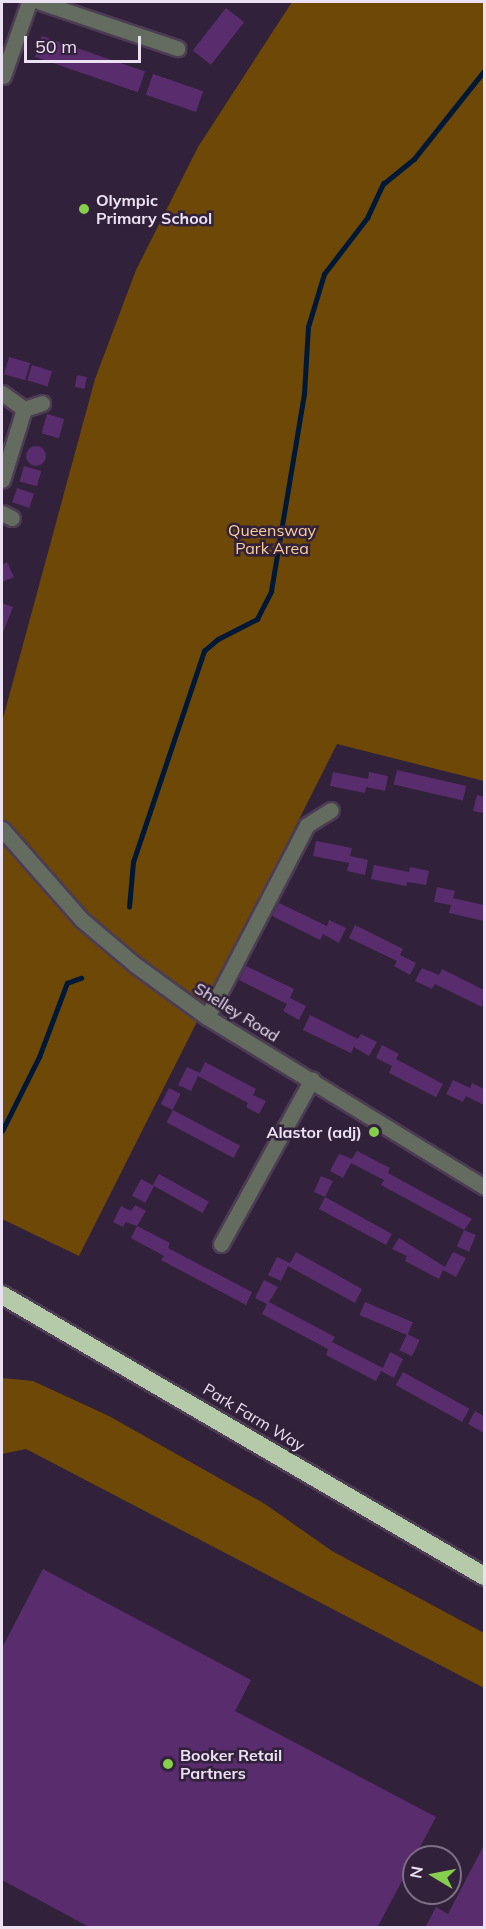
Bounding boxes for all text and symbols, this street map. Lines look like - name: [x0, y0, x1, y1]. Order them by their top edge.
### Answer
- scale bar: [27, 24, 144, 62]
- text: 50 m: [35, 35, 77, 58]
- place label: Olympic Primary School: [96, 190, 212, 228]
- marker: Olympic Primary School: [77, 202, 91, 216]
- park label: Queensway Park Area: [228, 520, 316, 558]
- street label: Shelley Road: [191, 978, 283, 1046]
- place label: Alastor (adj): [266, 1122, 362, 1142]
- marker: Alastor (adj): [367, 1125, 381, 1139]
- street label: Park Farm Way: [200, 1379, 308, 1455]
- place label: Booker Retail Partners: [180, 1745, 282, 1783]
- marker: Booker Retail Partners: [161, 1757, 175, 1771]
- north arrow: [402, 1845, 462, 1905]
- text: N: [405, 1865, 427, 1880]

